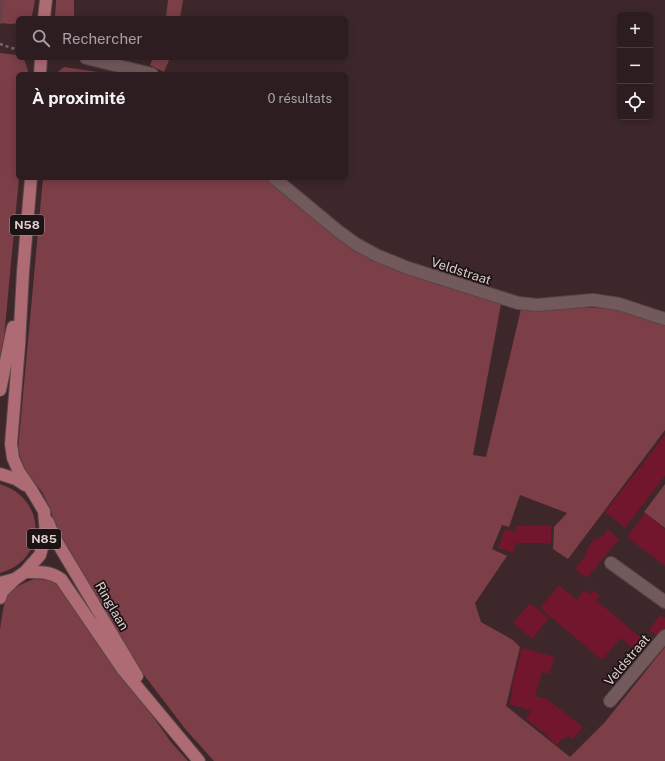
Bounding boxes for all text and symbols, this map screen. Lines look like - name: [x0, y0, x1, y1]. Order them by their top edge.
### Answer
- map controls: [617, 12, 653, 120]
- button: +: [617, 12, 653, 48]
- search box: [16, 16, 348, 60]
- icon: search: [30, 27, 52, 49]
- text: Rechercher: [62, 30, 142, 47]
- button: −: [617, 48, 653, 84]
- button: locate: [617, 84, 653, 120]
- text: À proximité: [32, 88, 126, 108]
- text: 0 résultats: [267, 91, 332, 106]
- road number: N58: [10, 215, 44, 235]
- street label: Veldstraat: [429, 254, 493, 288]
- road number: N85: [27, 529, 61, 549]
- street label: Ringlaan: [92, 579, 132, 633]
- street label: Veldstraat: [601, 631, 653, 689]

